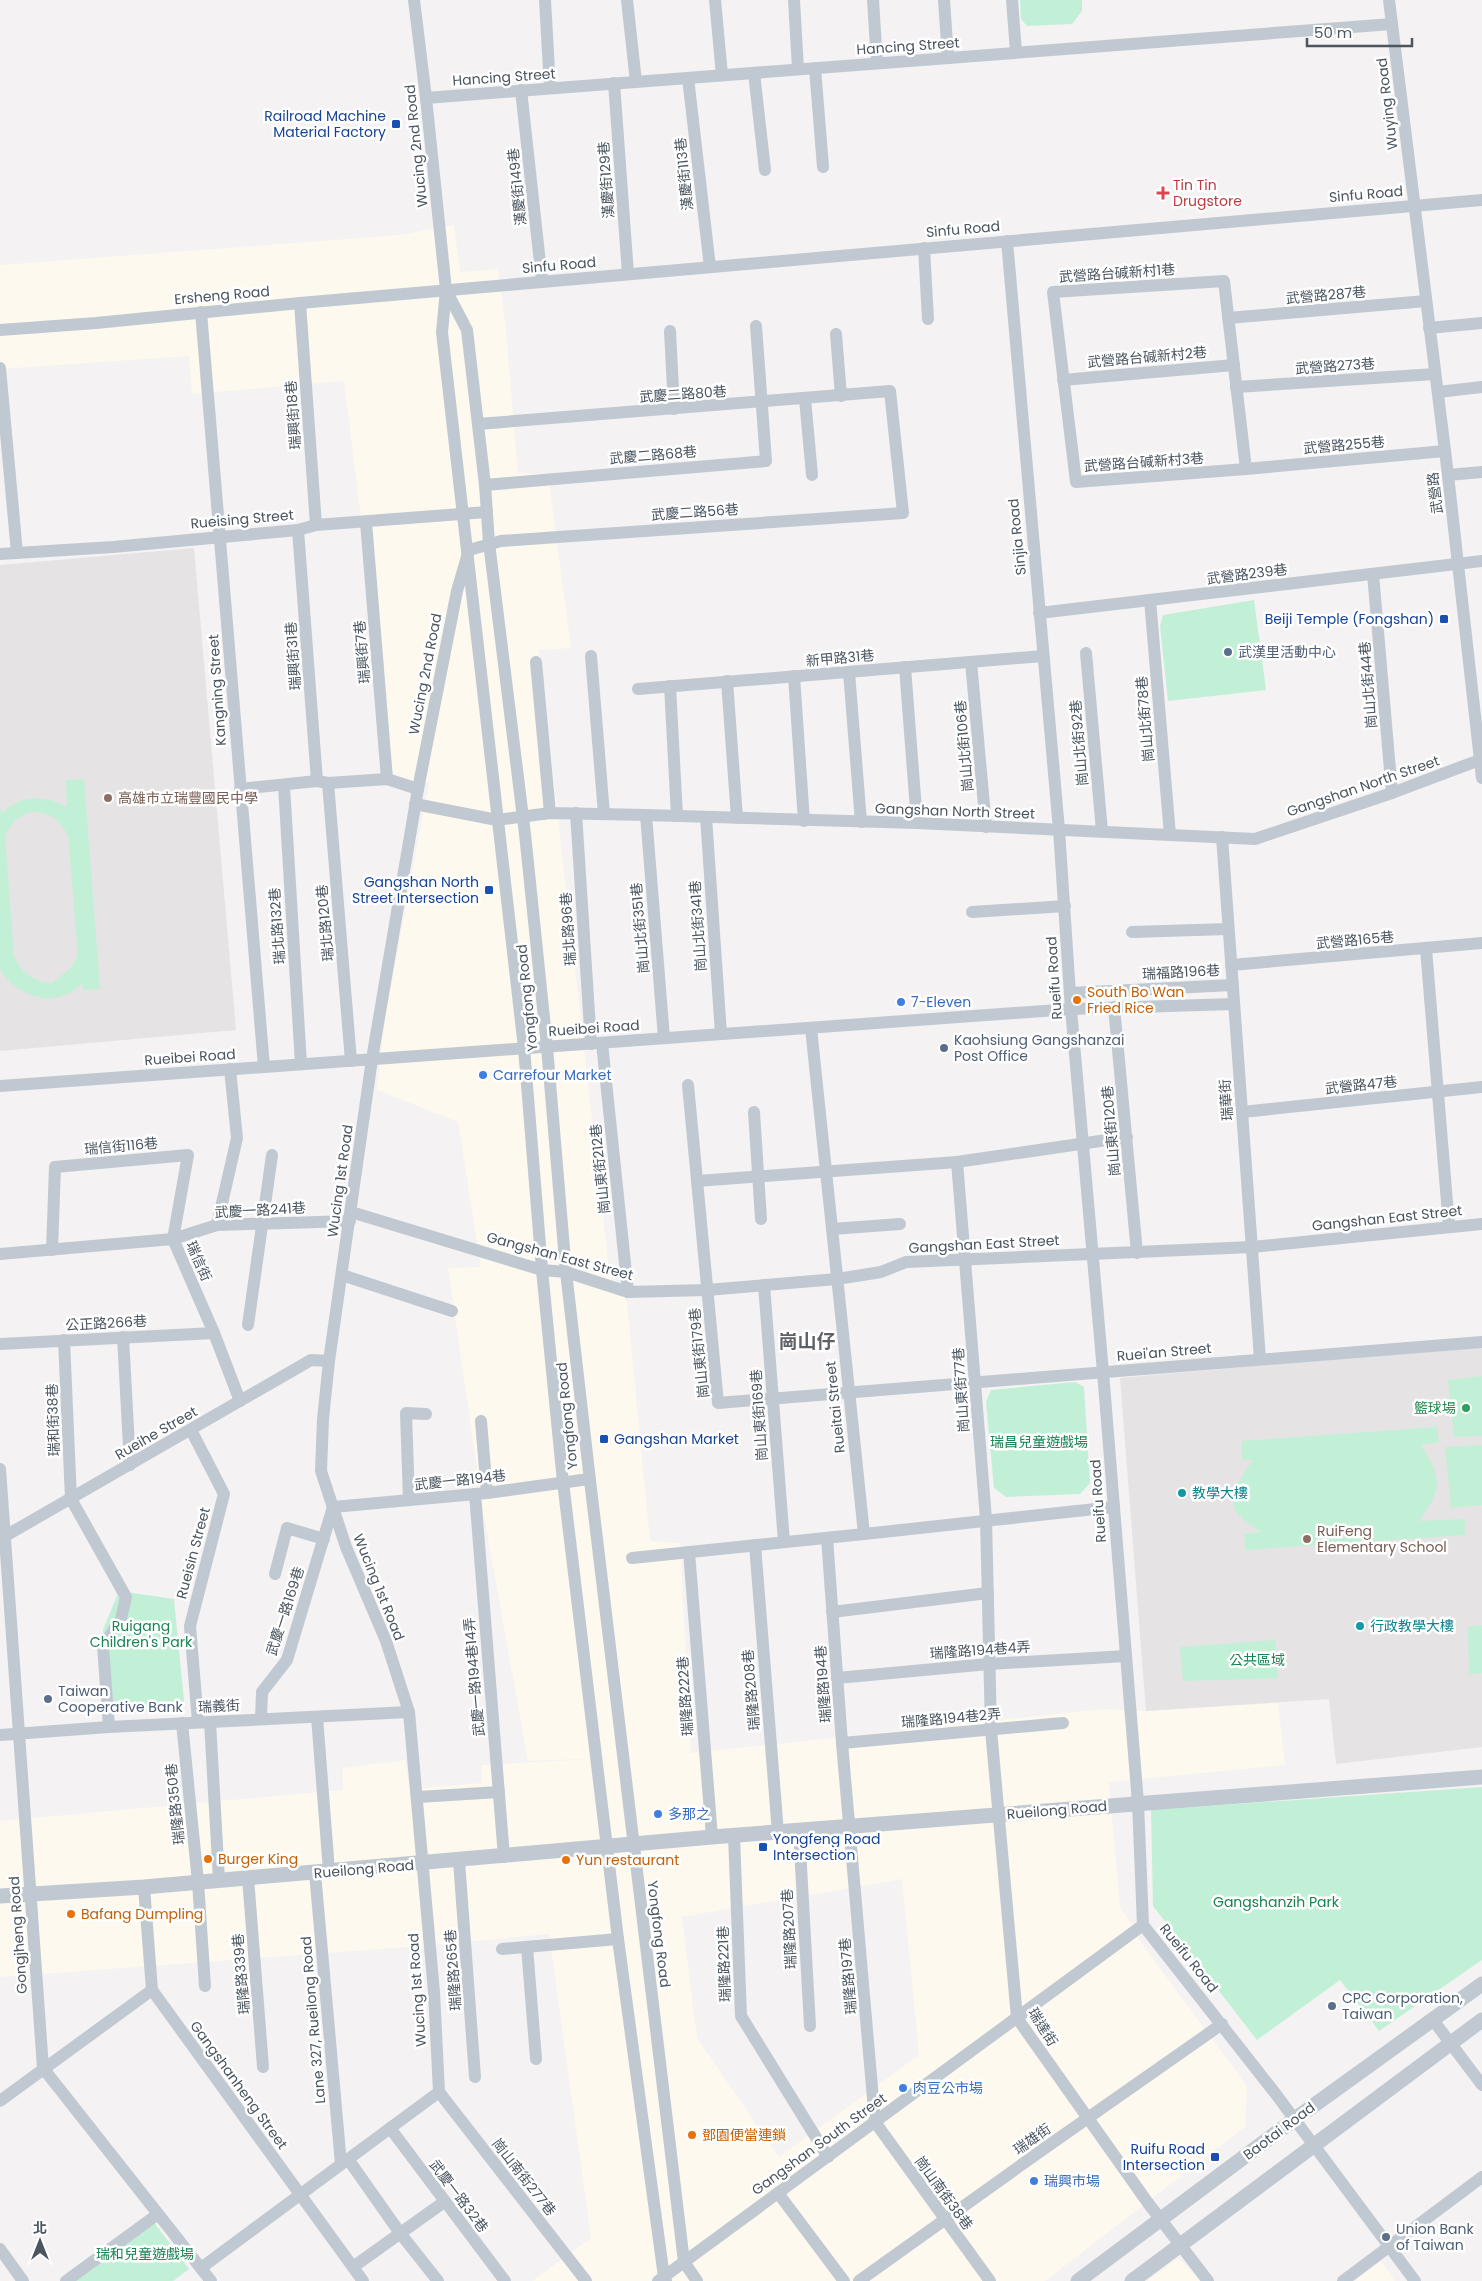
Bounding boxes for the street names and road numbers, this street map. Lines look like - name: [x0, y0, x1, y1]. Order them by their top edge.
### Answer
- street label: Hancing Street: [856, 32, 960, 60]
- street label: Wuying Road: [1371, 57, 1403, 151]
- street label: Hancing Street: [452, 63, 556, 91]
- street label: Wucing 2nd Road: [400, 84, 432, 208]
- street label: 漢慶街113巷: [670, 137, 698, 211]
- street label: 漢慶街129巷: [593, 141, 619, 219]
- street label: 漢慶街149巷: [503, 147, 531, 227]
- street label: Sinfu Road: [1328, 181, 1404, 207]
- street label: Sinfu Road: [925, 216, 1001, 242]
- street label: Sinfu Road: [521, 252, 597, 278]
- street label: 武營路台碱新村1巷: [1058, 259, 1176, 287]
- street label: Ersheng Road: [173, 281, 271, 309]
- street label: 武營路287巷: [1285, 282, 1367, 308]
- street label: 武營路台碱新村2巷: [1086, 342, 1208, 372]
- street label: 武營路273巷: [1294, 353, 1376, 379]
- street label: 瑞興街18巷: [281, 380, 305, 450]
- street label: 武慶二路80巷: [639, 381, 727, 407]
- street label: 武營路255巷: [1302, 431, 1386, 459]
- street label: 武慶二路68巷: [608, 441, 698, 469]
- street label: 武營路台碱新村3巷: [1083, 448, 1205, 476]
- street label: 武營路: [1423, 471, 1447, 515]
- street label: Sinjia Road: [1003, 498, 1031, 576]
- street label: 武慶二路56巷: [651, 499, 739, 525]
- street label: Rueising Street: [190, 505, 294, 533]
- street label: 武營路239巷: [1206, 559, 1288, 589]
- street label: Wucing 2nd Road: [403, 612, 447, 736]
- street label: 瑞興街7巷: [349, 619, 375, 685]
- street label: 瑞興街31巷: [281, 621, 305, 691]
- street label: Kangning Street: [203, 634, 231, 746]
- street label: 崗山北街44巷: [1354, 640, 1382, 730]
- street label: 新甲路31巷: [805, 645, 875, 671]
- street label: 崗山北街78巷: [1131, 675, 1159, 763]
- street label: 崗山北街106巷: [950, 699, 978, 793]
- street label: 崗山北街92巷: [1065, 699, 1093, 787]
- street label: Gangshan North Street: [1284, 750, 1442, 822]
- street label: Gangshan North Street: [875, 798, 1035, 824]
- street label: 崗山北街341巷: [685, 880, 711, 972]
- street label: 崗山北街351巷: [626, 882, 654, 974]
- street label: 瑞北路120巷: [312, 884, 338, 962]
- street label: 瑞北路132巷: [264, 887, 290, 965]
- street label: 瑞北路96巷: [555, 892, 581, 966]
- street label: 武營路165巷: [1315, 927, 1395, 953]
- street label: Rueifu Road: [1041, 936, 1067, 1020]
- street label: Yongfong Road: [511, 943, 543, 1053]
- street label: 瑞福路196巷: [1141, 960, 1221, 984]
- street label: Rueibei Road: [548, 1015, 640, 1041]
- street label: Rueibei Road: [144, 1044, 236, 1070]
- street label: 武營路47巷: [1324, 1071, 1398, 1099]
- street label: 瑞華街: [1215, 1078, 1237, 1122]
- street label: 崗山東街120巷: [1097, 1085, 1125, 1177]
- street label: Wucing 1st Road: [322, 1123, 358, 1239]
- street label: 崗山東街212巷: [585, 1123, 615, 1215]
- street label: 瑞信街116巷: [83, 1133, 159, 1159]
- street label: 武慶一路241巷: [214, 1198, 306, 1222]
- street label: Gangshan East Street: [1311, 1200, 1463, 1236]
- street label: Gangshan East Street: [484, 1227, 636, 1285]
- street label: Gangshan East Street: [908, 1230, 1060, 1258]
- street label: 瑞信街: [181, 1238, 217, 1284]
- street label: 崗山東街179巷: [684, 1307, 714, 1399]
- street label: 公正路266巷: [65, 1311, 147, 1335]
- street label: Ruei'an Street: [1116, 1338, 1212, 1366]
- street label: 崗山東街77巷: [948, 1347, 974, 1433]
- street label: Rueitai Street: [820, 1360, 850, 1454]
- street label: Yongfong Road: [551, 1361, 583, 1471]
- street label: 崗山東街169巷: [746, 1368, 772, 1462]
- street label: 瑞和街38巷: [42, 1383, 64, 1457]
- street label: Rueihe Street: [111, 1401, 201, 1465]
- street label: Rueifu Road: [1085, 1459, 1111, 1543]
- street label: 武慶一路194巷: [413, 1465, 507, 1495]
- street label: Rueisin Street: [171, 1505, 215, 1601]
- street label: Wucing 1st Road: [348, 1531, 410, 1643]
- street label: 武慶一路169巷: [261, 1564, 309, 1658]
- street label: 武慶一路194巷14弄: [459, 1617, 489, 1737]
- street label: 瑞隆路194巷4弄: [929, 1637, 1031, 1663]
- street label: 瑞隆路194巷: [810, 1644, 836, 1724]
- street label: 瑞隆路208巷: [737, 1648, 765, 1732]
- street label: 瑞隆路222巷: [672, 1655, 698, 1737]
- street label: 瑞義街: [198, 1695, 240, 1717]
- street label: 瑞隆路194巷2弄: [900, 1704, 1002, 1732]
- street label: 瑞隆路350巷: [161, 1762, 189, 1846]
- street label: Rueilong Road: [1006, 1796, 1108, 1824]
- street label: Rueilong Road: [313, 1855, 415, 1883]
- street label: Gongjheng Road: [4, 1875, 32, 1995]
- street label: Yongfong Road: [643, 1879, 675, 1989]
- street label: 瑞隆路207巷: [777, 1888, 801, 1970]
- street label: Rueifu Road: [1155, 1919, 1223, 1997]
- street label: 瑞隆路221巷: [713, 1925, 735, 2003]
- street label: 瑞隆路265巷: [440, 1929, 466, 2011]
- street label: 瑞隆路339巷: [227, 1933, 255, 2015]
- street label: Wucing 1st Road: [403, 1933, 431, 2047]
- street label: Lane 327, Rueilong Road: [296, 1935, 330, 2105]
- street label: 瑞隆路197巷: [835, 1937, 861, 2015]
- street label: 瑞達街: [1023, 2004, 1063, 2050]
- street label: Gangshanheng Street: [186, 2017, 292, 2153]
- street label: Gangshan South Street: [748, 2088, 890, 2200]
- street label: Baotai Road: [1239, 2097, 1319, 2165]
- street label: 瑞雄街: [1009, 2119, 1055, 2159]
- street label: 崗山南街277巷: [487, 2134, 561, 2220]
- street label: 崗山南街38巷: [910, 2152, 978, 2234]
- street label: 武慶一路32巷: [425, 2156, 493, 2236]

